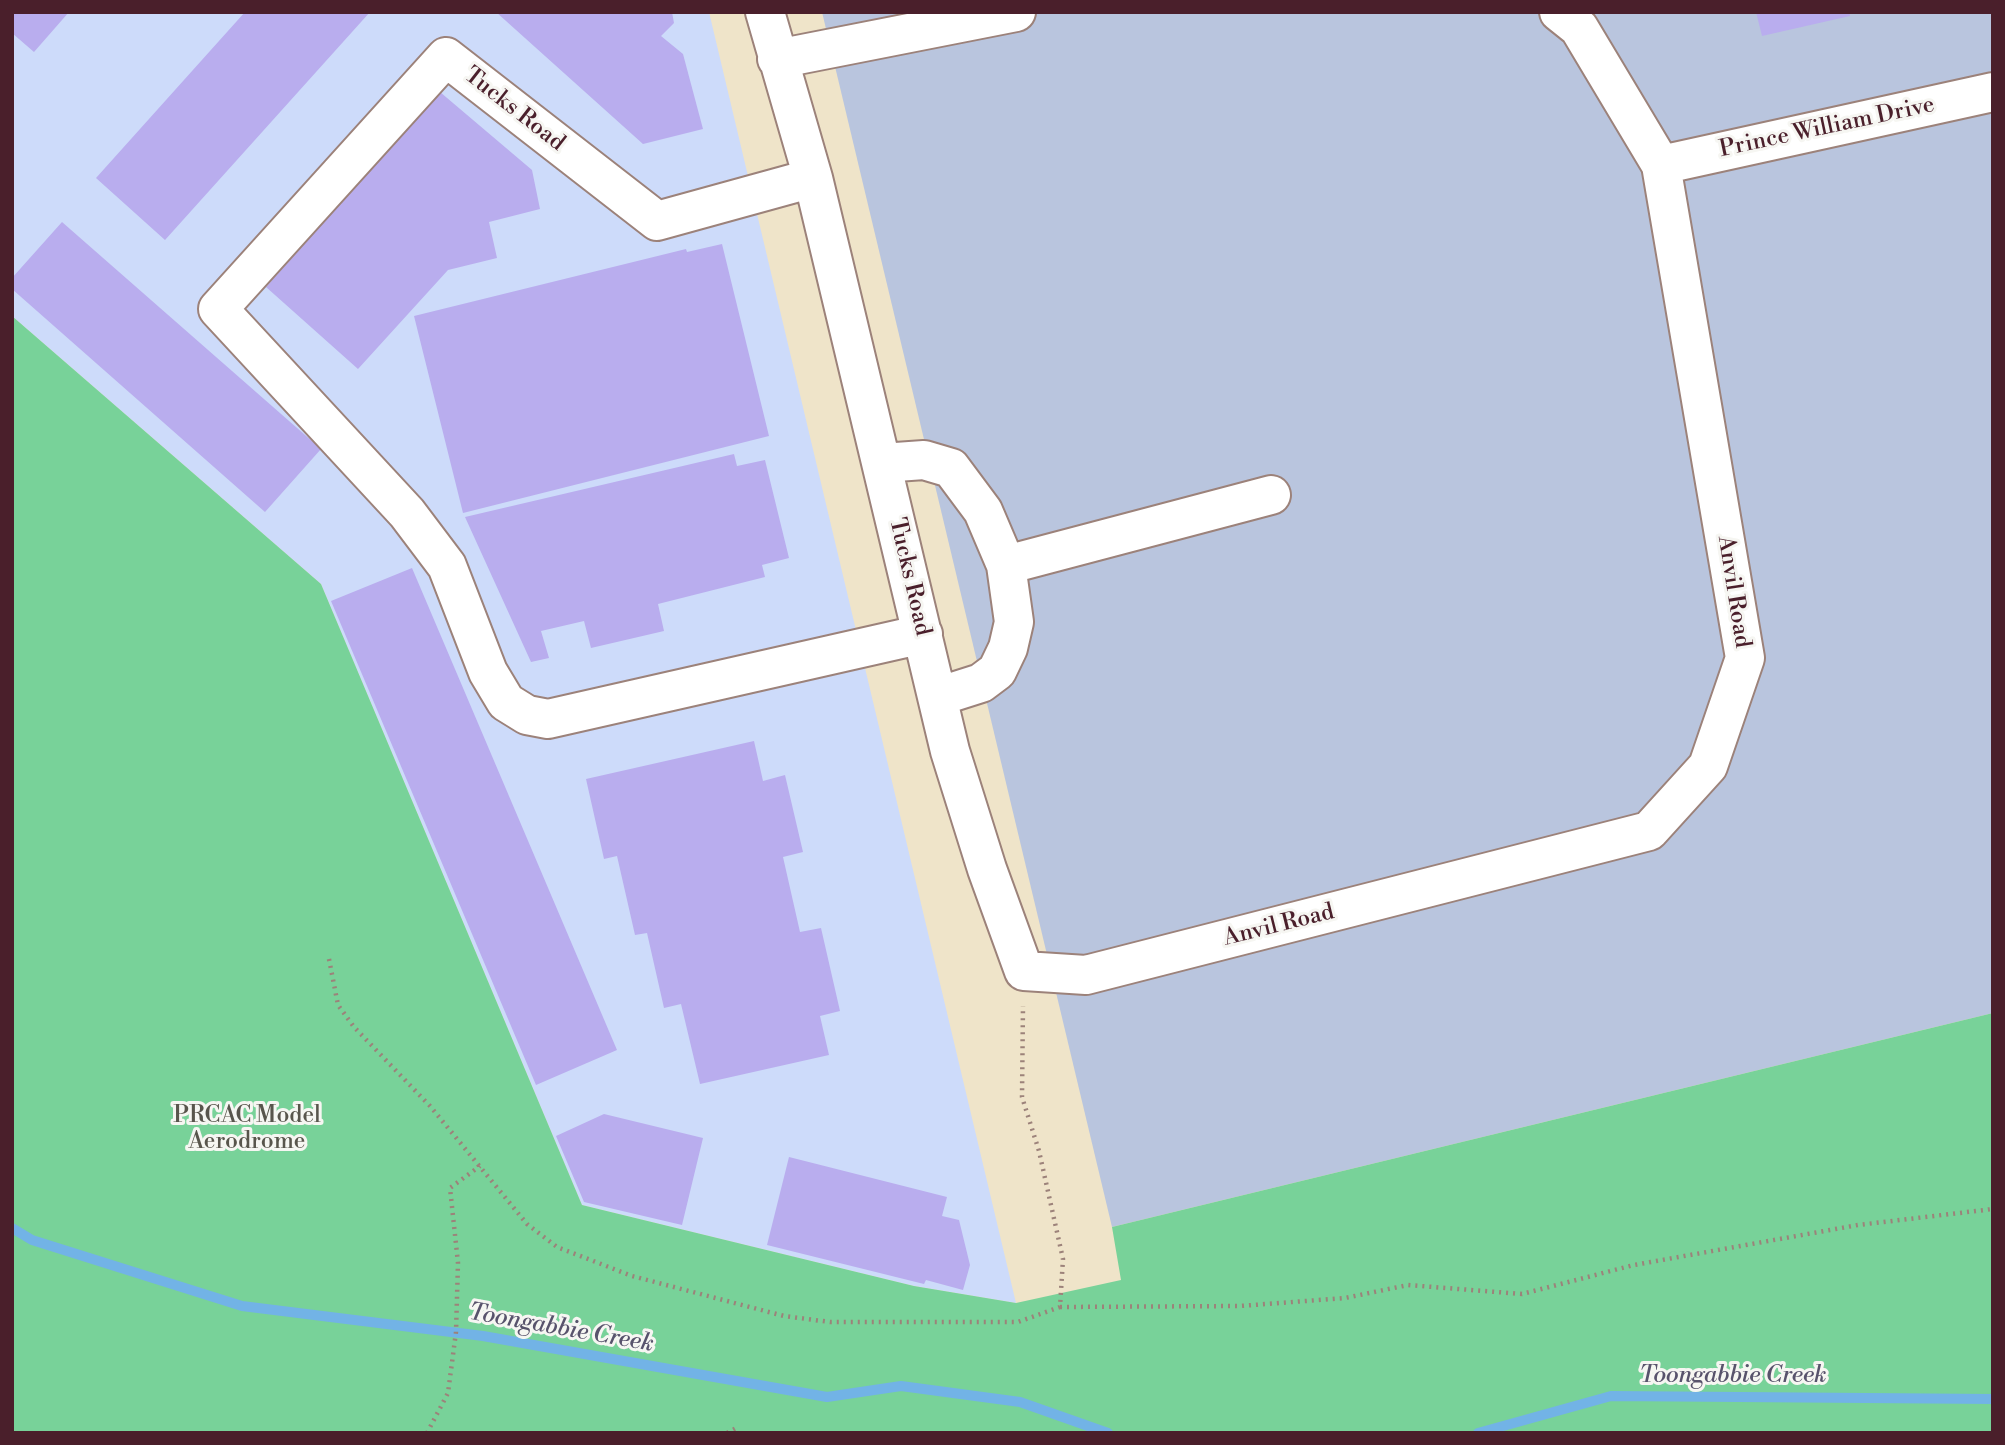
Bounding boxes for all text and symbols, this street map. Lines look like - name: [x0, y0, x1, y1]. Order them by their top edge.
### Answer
- street label: Tucks Road: [458, 62, 570, 158]
- street label: Prince William Drive: [1717, 92, 1937, 164]
- street label: Tucks Road: [882, 515, 936, 639]
- street label: Anvil Road: [1711, 534, 1755, 650]
- street label: Anvil Road: [1221, 899, 1337, 953]
- park label: PRCAC Model Aerodrome: [173, 1102, 321, 1156]
- water label: Toongabbie Creek: [466, 1299, 656, 1359]
- water label: Toongabbie Creek: [1639, 1362, 1827, 1390]

